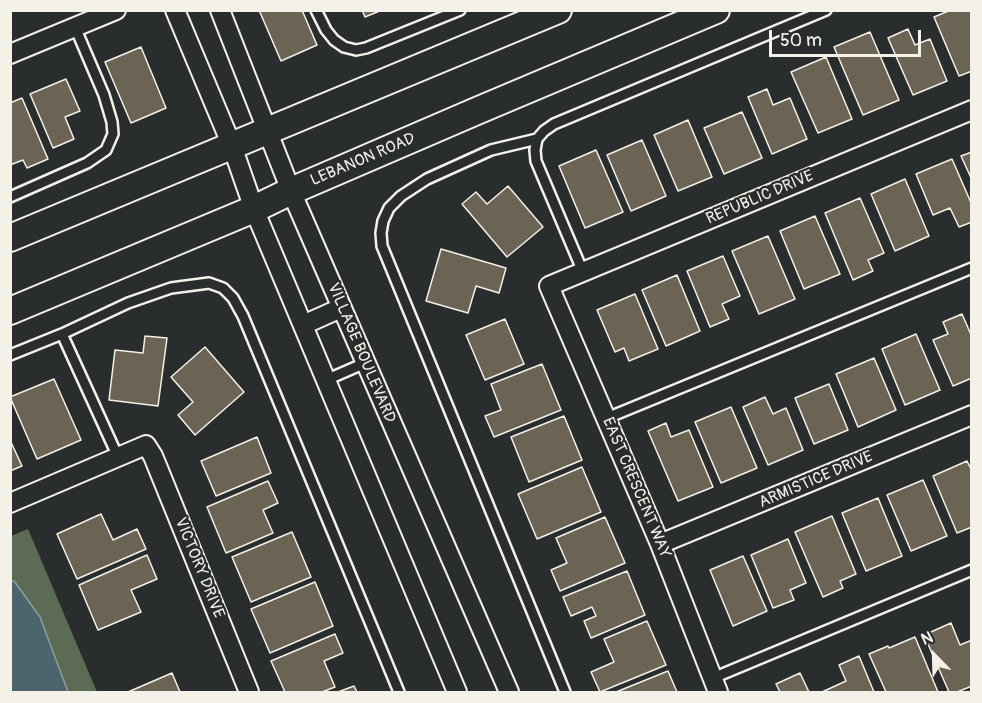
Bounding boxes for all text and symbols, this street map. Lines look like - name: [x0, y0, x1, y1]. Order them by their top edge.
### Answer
- scale bar: [772, 18, 924, 56]
- text: 50 m: [780, 29, 822, 52]
- street label: LEBANON ROAD: [308, 129, 418, 191]
- street label: REPUBLIC DRIVE: [703, 167, 817, 229]
- street label: VILLAGE BOULEVARD: [323, 280, 399, 426]
- street label: EAST CRESCENT WAY: [598, 415, 674, 561]
- street label: ARMISTICE DRIVE: [756, 447, 876, 513]
- street label: VICTORY DRIVE: [170, 515, 228, 621]
- north arrow: [904, 625, 964, 685]
- text: N: [918, 627, 936, 650]

